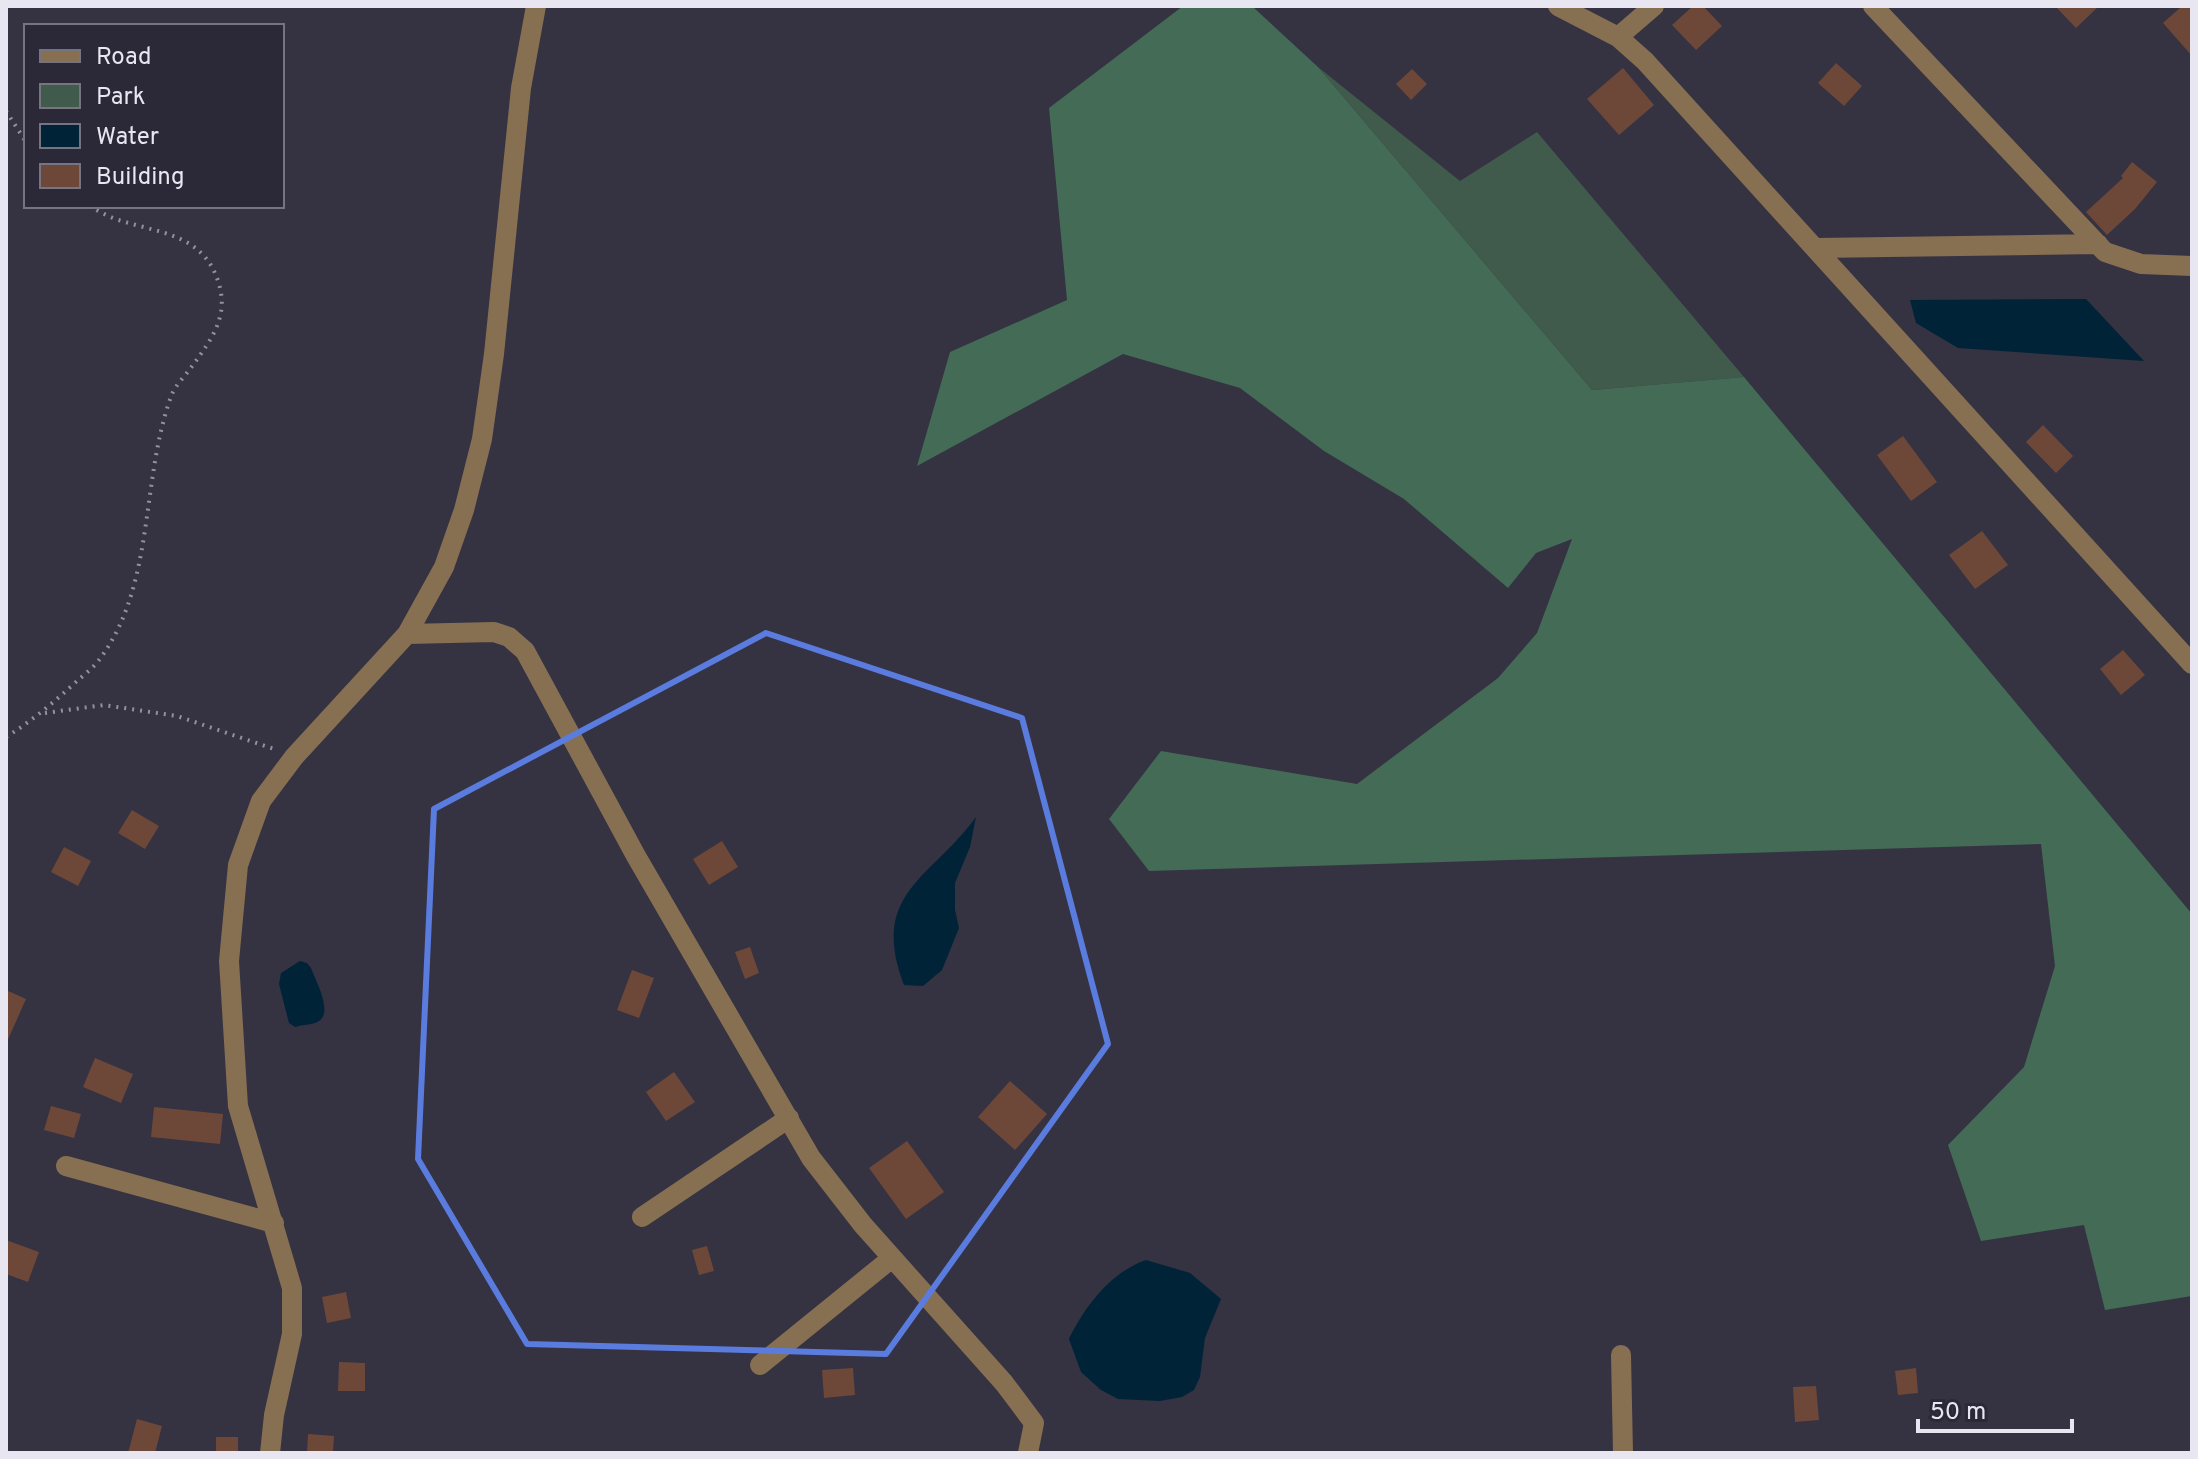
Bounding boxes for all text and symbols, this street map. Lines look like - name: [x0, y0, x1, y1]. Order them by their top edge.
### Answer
- legend: [24, 24, 284, 208]
- text: Road: [96, 43, 152, 73]
- text: Park: [96, 83, 146, 113]
- text: Water: [96, 123, 159, 153]
- text: Building: [96, 163, 185, 193]
- scale bar: [1918, 1383, 2072, 1433]
- text: 50 m: [1930, 1398, 1986, 1428]

